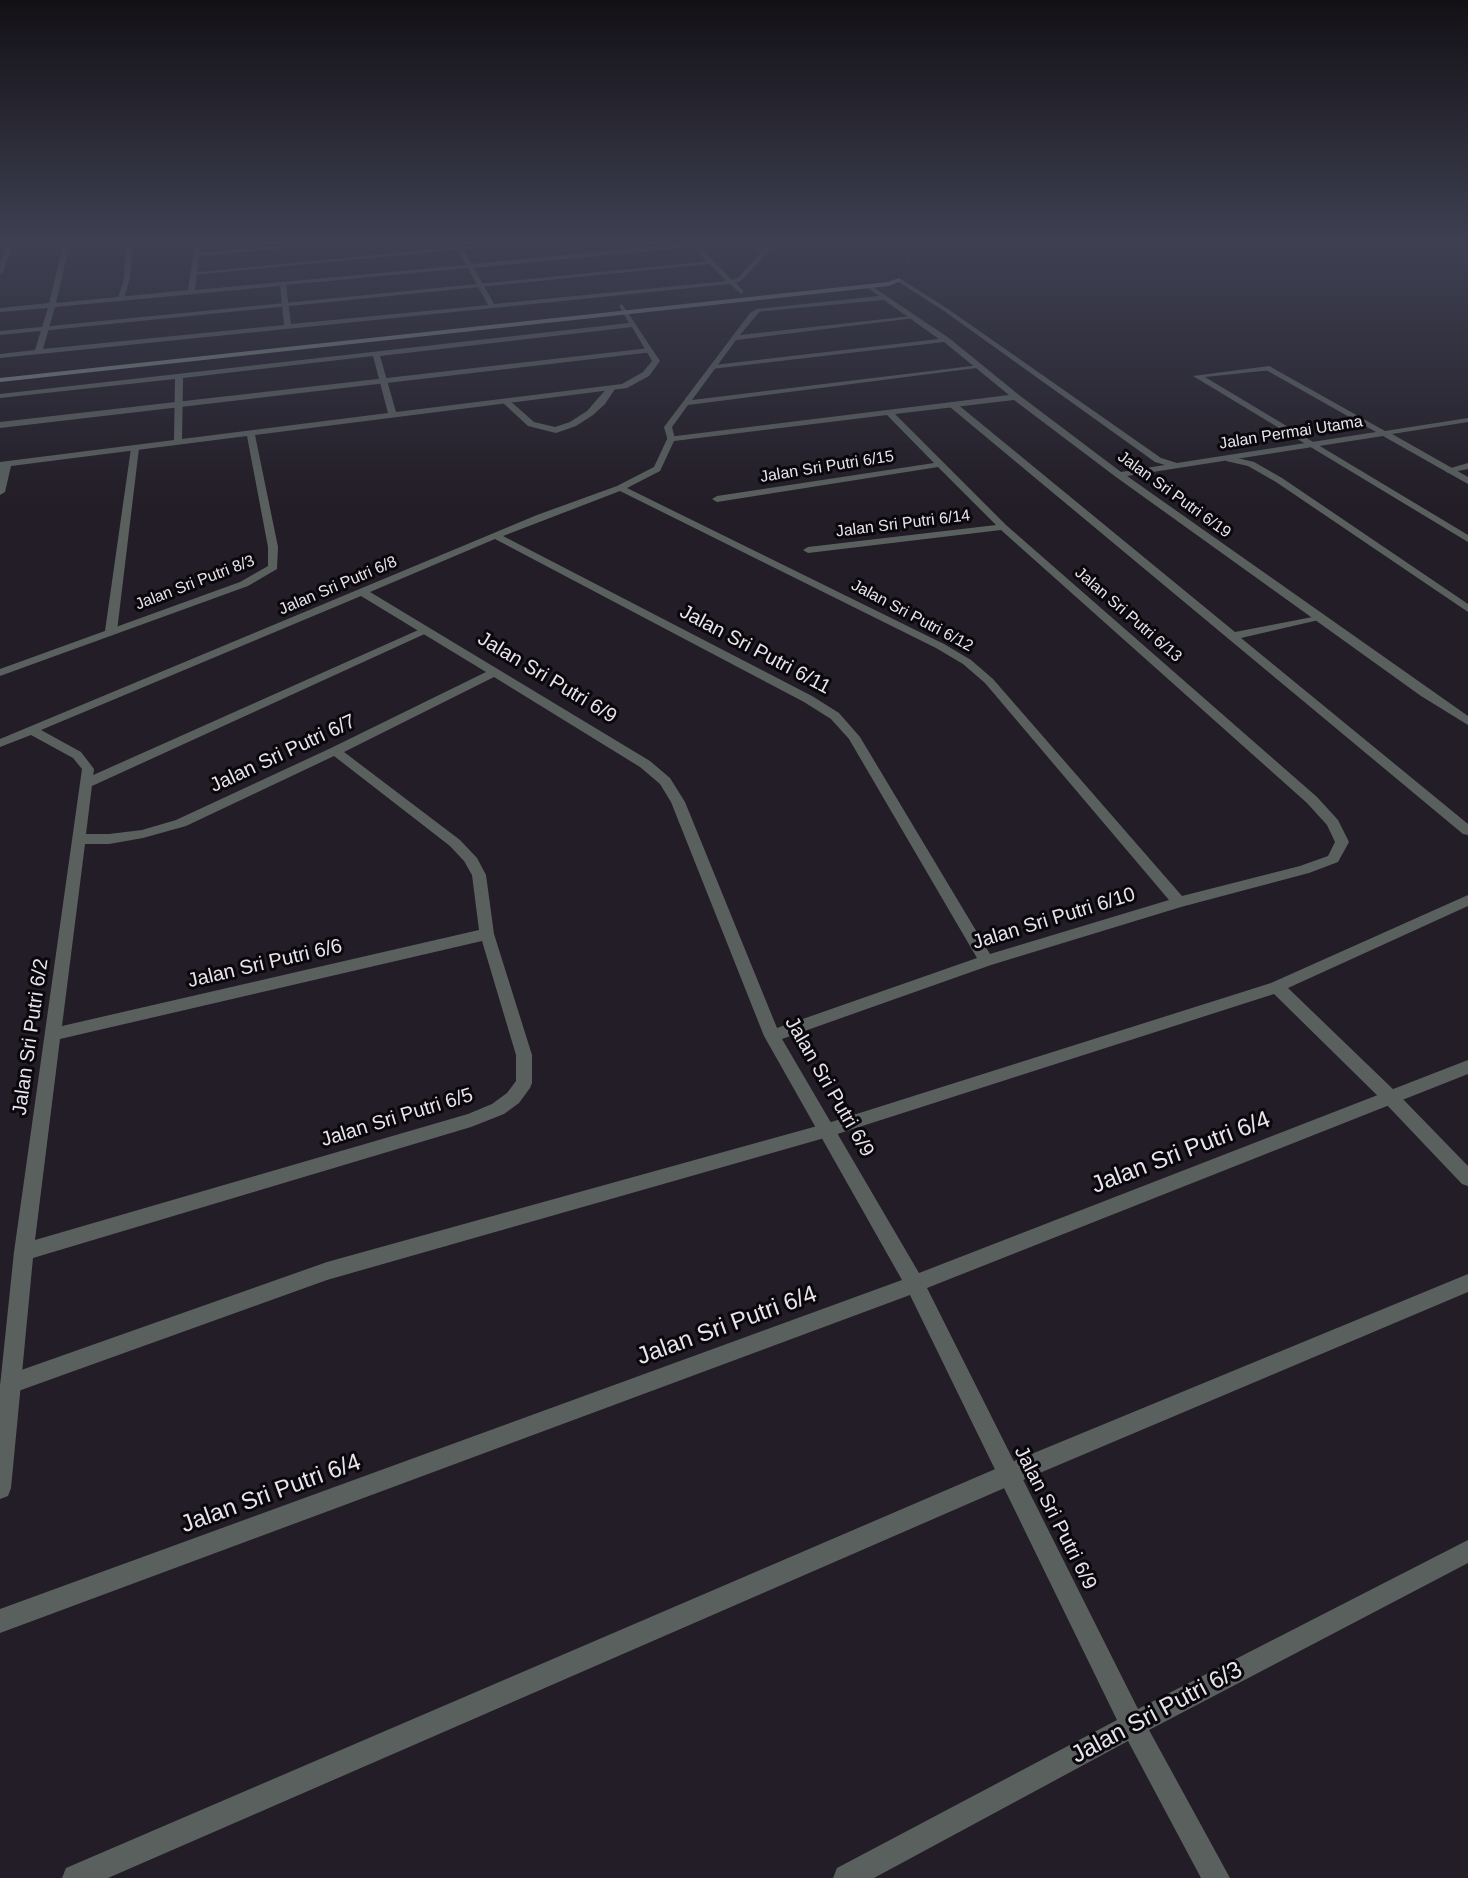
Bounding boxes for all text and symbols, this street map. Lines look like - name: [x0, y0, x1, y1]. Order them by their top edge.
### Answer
- street label: Jalan Permai Utama: [1218, 412, 1364, 454]
- street label: Jalan Sri Putri 6/15: [759, 447, 895, 487]
- street label: Jalan Sri Putri 6/19: [1114, 448, 1234, 542]
- street label: Jalan Sri Putri 6/14: [835, 506, 971, 542]
- street label: Jalan Sri Putri 8/3: [133, 551, 257, 615]
- street label: Jalan Sri Putri 6/8: [276, 552, 400, 620]
- street label: Jalan Sri Putri 6/13: [1071, 563, 1185, 667]
- street label: Jalan Sri Putri 6/12: [848, 576, 976, 656]
- street label: Jalan Sri Putri 6/11: [675, 600, 835, 700]
- street label: Jalan Sri Putri 6/9: [473, 627, 621, 729]
- street label: Jalan Sri Putri 6/7: [206, 710, 360, 798]
- street label: Jalan Sri Putri 6/10: [970, 883, 1138, 955]
- street label: Jalan Sri Putri 6/6: [185, 935, 345, 993]
- street label: Jalan Sri Putri 6/2: [8, 957, 54, 1117]
- street label: Jalan Sri Putri 6/9: [779, 1013, 879, 1161]
- street label: Jalan Sri Putri 6/5: [318, 1083, 476, 1153]
- street label: Jalan Sri Putri 6/4: [1087, 1106, 1275, 1200]
- street label: Jalan Sri Putri 6/4: [633, 1280, 821, 1372]
- street label: Jalan Sri Putri 6/9: [1008, 1442, 1102, 1594]
- street label: Jalan Sri Putri 6/4: [177, 1448, 365, 1540]
- street label: Jalan Sri Putri 6/3: [1067, 1656, 1247, 1770]

